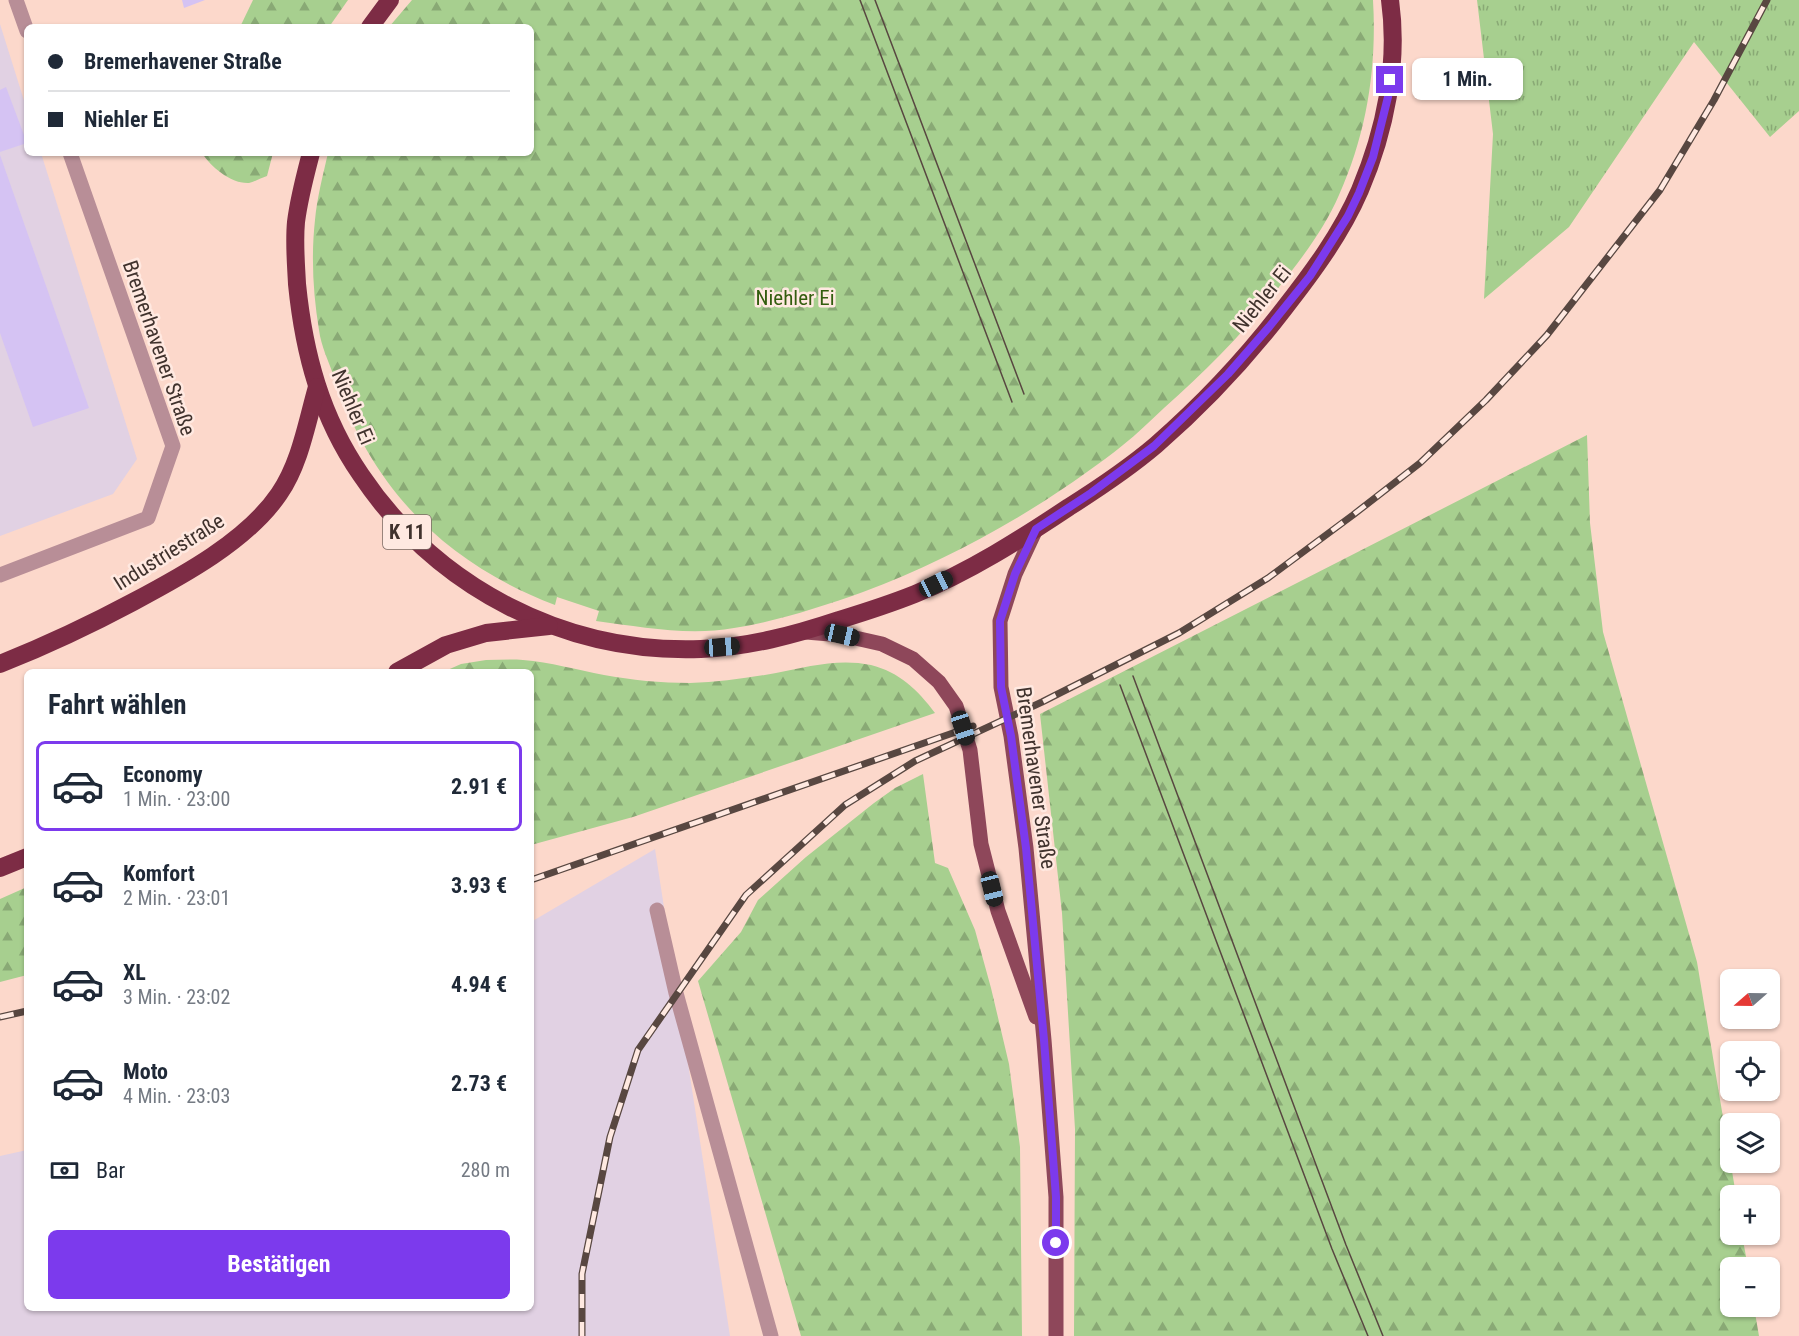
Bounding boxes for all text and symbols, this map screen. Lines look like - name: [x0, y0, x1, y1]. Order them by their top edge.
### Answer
- text: Bremerhavener Straße: [84, 49, 282, 74]
- callout: 1 Min.: [1411, 59, 1522, 101]
- route end: [1376, 66, 1403, 93]
- text: 1 Min.: [1442, 67, 1493, 91]
- text: Niehler Ei: [84, 107, 169, 132]
- street label: Bremerhavener Straße: [118, 257, 200, 439]
- street label: Niehler Ei: [1228, 261, 1296, 337]
- park label: Niehler Ei: [756, 286, 834, 310]
- street label: Niehler Ei: [327, 366, 379, 448]
- street label: Industriestraße: [109, 508, 229, 595]
- road number: K 11: [383, 515, 431, 549]
- car: [916, 568, 956, 600]
- car: [822, 622, 862, 648]
- car: [703, 637, 741, 657]
- street label: Bremerhavener Straße: [1011, 685, 1061, 871]
- text: Fahrt wählen: [48, 689, 187, 721]
- car: [949, 708, 977, 748]
- icon: car: [51, 759, 105, 813]
- text: Economy: [123, 762, 203, 787]
- text: 2.91 €: [451, 774, 507, 799]
- text: 1 Min. · 23:00: [123, 787, 230, 811]
- icon: car: [51, 858, 105, 912]
- text: Komfort: [123, 861, 195, 886]
- car: [979, 869, 1005, 909]
- text: 3.93 €: [451, 873, 507, 898]
- text: 2 Min. · 23:01: [123, 886, 230, 910]
- icon: car: [51, 957, 105, 1011]
- text: XL: [123, 960, 146, 985]
- north arrow: [1720, 969, 1780, 1029]
- map controls: [1720, 969, 1780, 1317]
- text: 4.94 €: [451, 972, 507, 997]
- text: 3 Min. · 23:02: [123, 985, 230, 1009]
- button: locate: [1720, 1041, 1780, 1101]
- icon: car: [51, 1056, 105, 1110]
- text: Moto: [123, 1059, 168, 1084]
- text: 2.73 €: [451, 1071, 507, 1096]
- text: 4 Min. · 23:03: [123, 1084, 230, 1108]
- button: layers: [1720, 1113, 1780, 1173]
- icon: cash: [48, 1154, 81, 1187]
- text: Bar: [96, 1158, 125, 1183]
- text: 280 m: [461, 1158, 510, 1182]
- button: +: [1720, 1185, 1780, 1245]
- route start: [1042, 1229, 1069, 1256]
- button: Bestätigen: [48, 1230, 510, 1299]
- button: −: [1720, 1257, 1780, 1317]

